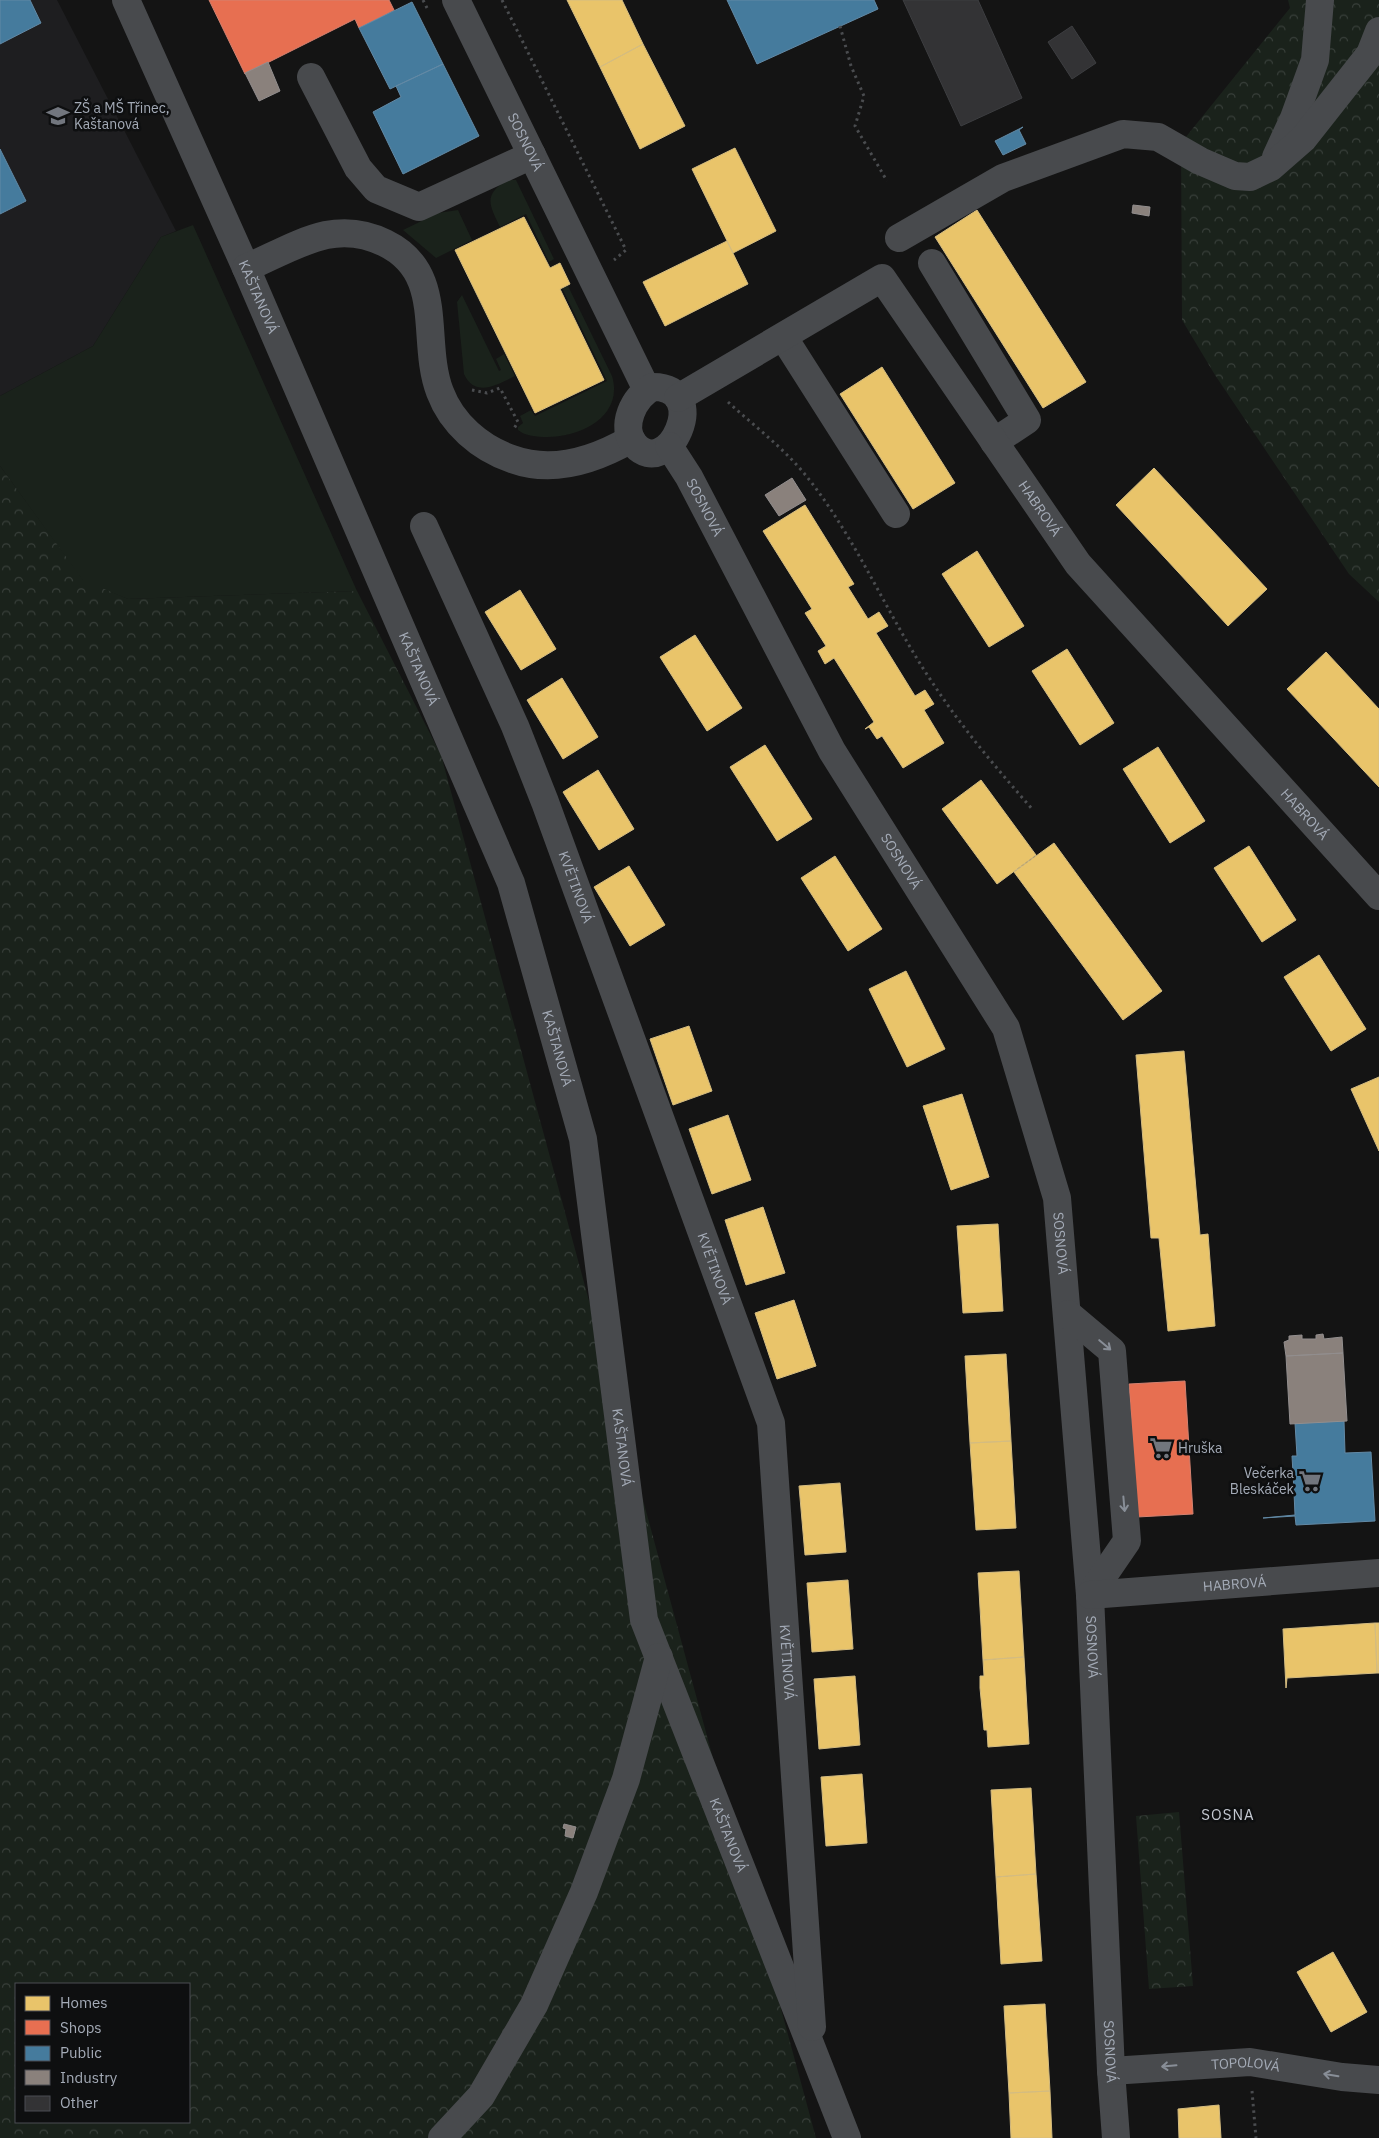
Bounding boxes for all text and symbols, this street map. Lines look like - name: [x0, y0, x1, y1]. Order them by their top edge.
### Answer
- place label: ZŠ a MŠ Třinec, Kaštanová: [74, 98, 170, 133]
- school or university icon: ZŠ a MŠ Třinec, Kaštanová: [45, 103, 71, 129]
- street label: SOSNOVÁ: [504, 110, 548, 174]
- street label: KAŠTANOVÁ: [235, 257, 283, 336]
- street label: SOSNOVÁ: [682, 475, 728, 539]
- street label: HABROVÁ: [1015, 477, 1066, 540]
- street label: KAŠTANOVÁ: [395, 629, 443, 708]
- street label: HABROVÁ: [1277, 785, 1334, 844]
- street label: SOSNOVÁ: [877, 830, 926, 893]
- street label: KVĚTINOVÁ: [555, 849, 598, 926]
- street label: KAŠTANOVÁ: [538, 1008, 578, 1089]
- street label: SOSNOVÁ: [1049, 1211, 1073, 1275]
- street label: KVĚTINOVÁ: [693, 1230, 737, 1307]
- one-way arrow: [1099, 1340, 1112, 1351]
- street label: KAŠTANOVÁ: [608, 1407, 637, 1487]
- supermarket icon: Hruška: [1148, 1435, 1174, 1461]
- place label: Hruška: [1178, 1439, 1223, 1457]
- place label: Večerka Bleskáček: [1230, 1464, 1295, 1498]
- supermarket icon: Večerka Bleskáček: [1297, 1468, 1323, 1494]
- one-way arrow: [1120, 1496, 1129, 1512]
- street label: HABROVÁ: [1202, 1572, 1267, 1595]
- street label: SOSNOVÁ: [1082, 1615, 1104, 1679]
- street label: KVĚTINOVÁ: [776, 1624, 800, 1700]
- street label: KAŠTANOVÁ: [706, 1795, 752, 1875]
- district label: SOSNA: [1201, 1805, 1255, 1824]
- legend: [15, 1983, 190, 2123]
- text: Homes: [60, 1993, 108, 2012]
- text: Shops: [60, 2018, 102, 2037]
- street label: SOSNOVÁ: [1100, 2020, 1122, 2084]
- text: Public: [60, 2043, 102, 2062]
- street label: TOPOLOVÁ: [1211, 2053, 1282, 2076]
- one-way arrow: [1161, 2061, 1177, 2071]
- text: Industry: [60, 2068, 118, 2087]
- one-way arrow: [1323, 2069, 1339, 2079]
- text: Other: [60, 2093, 99, 2112]

